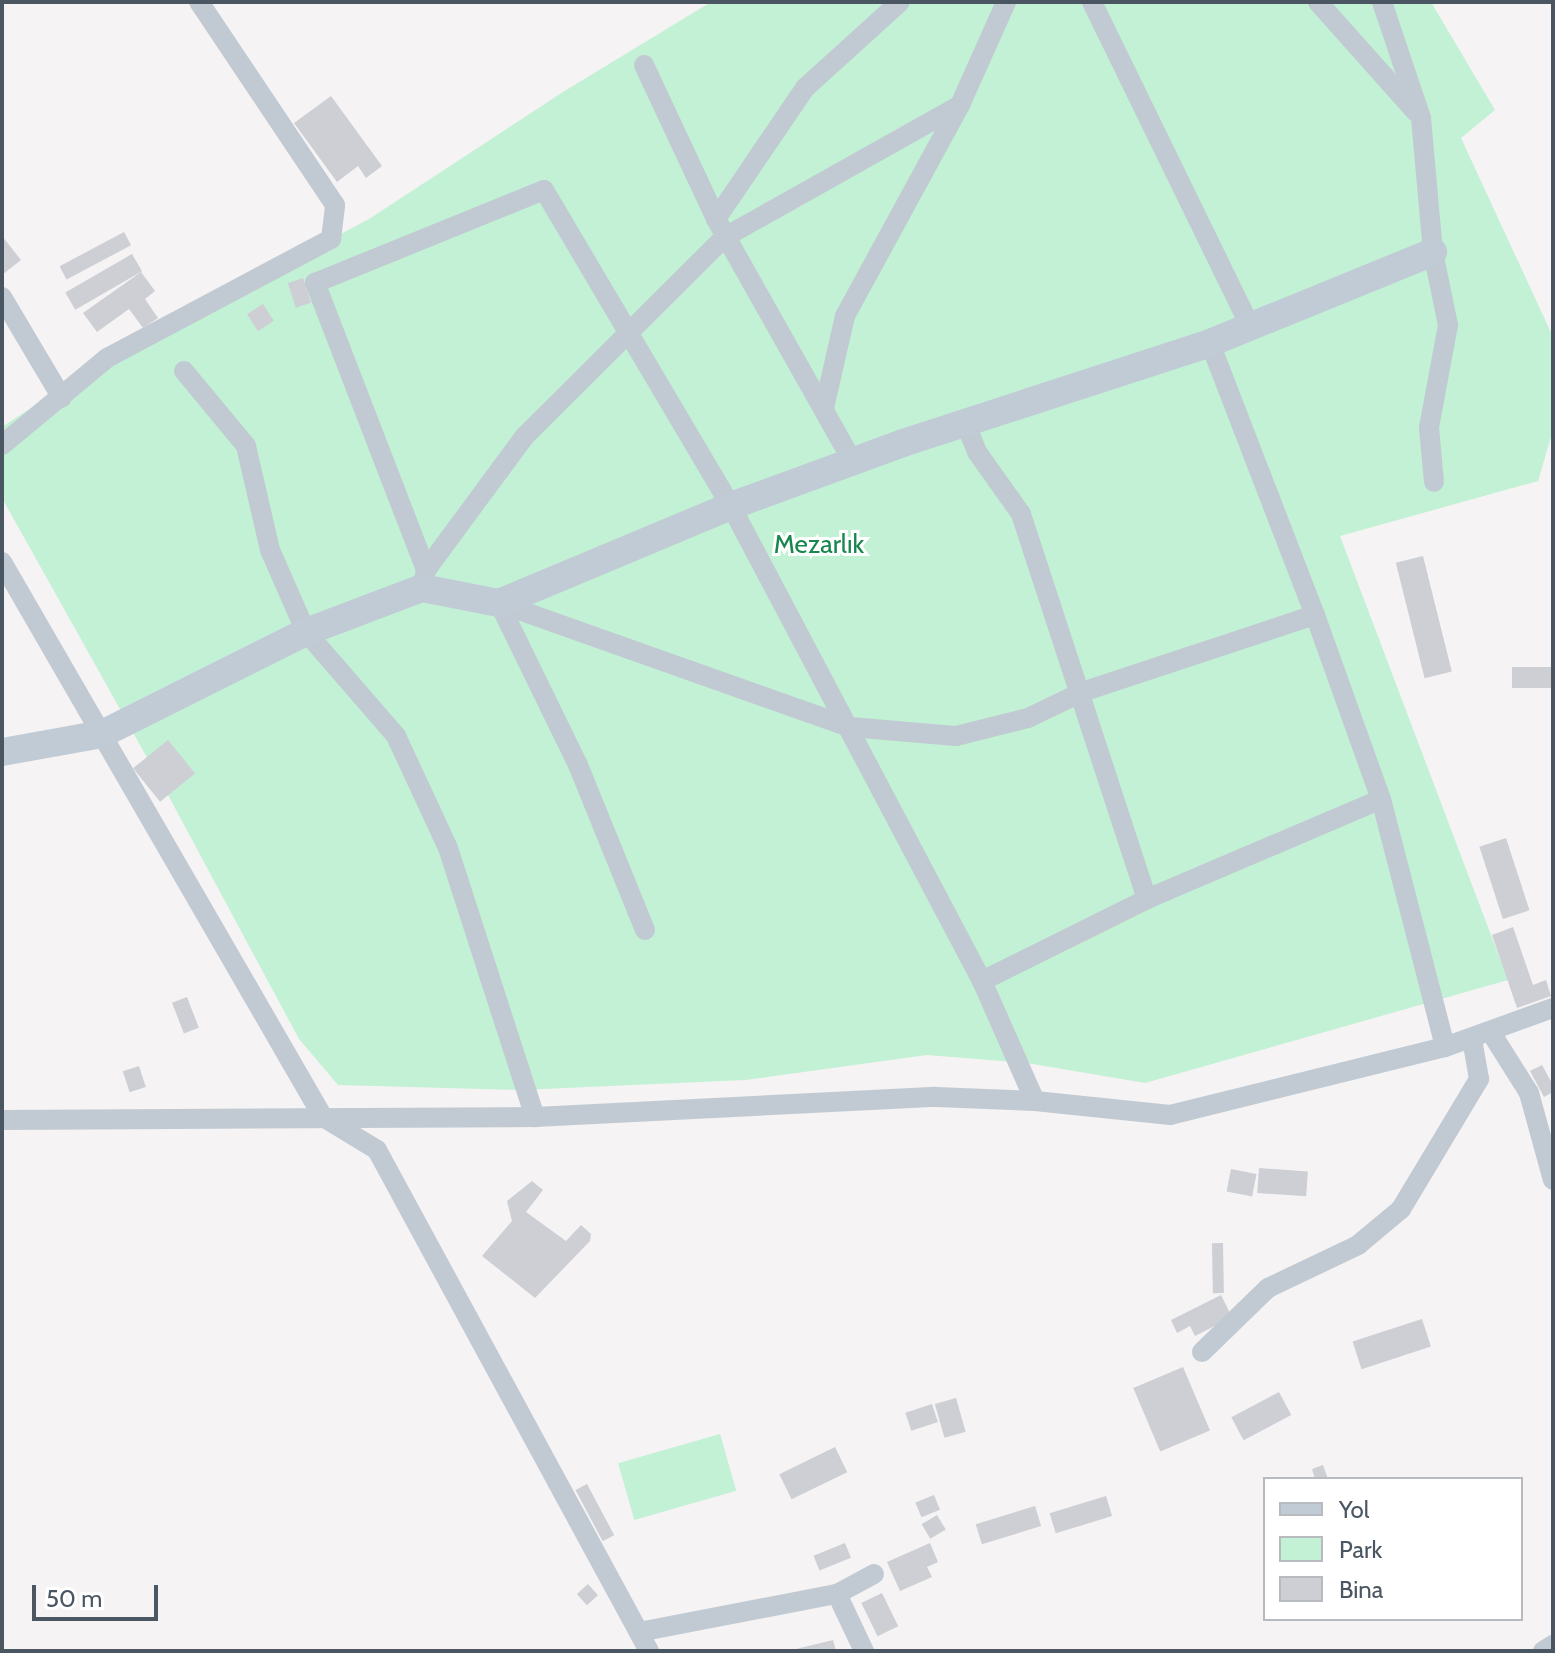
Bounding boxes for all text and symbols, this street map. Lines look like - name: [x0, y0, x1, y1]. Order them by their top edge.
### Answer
- park label: Mezarlık: [774, 529, 864, 561]
- legend: [1263, 1477, 1523, 1621]
- text: Yol: [1339, 1495, 1369, 1524]
- text: Park: [1339, 1535, 1382, 1564]
- scale bar: [36, 1569, 162, 1619]
- text: Bina: [1339, 1575, 1383, 1604]
- text: 50 m: [46, 1584, 102, 1613]

